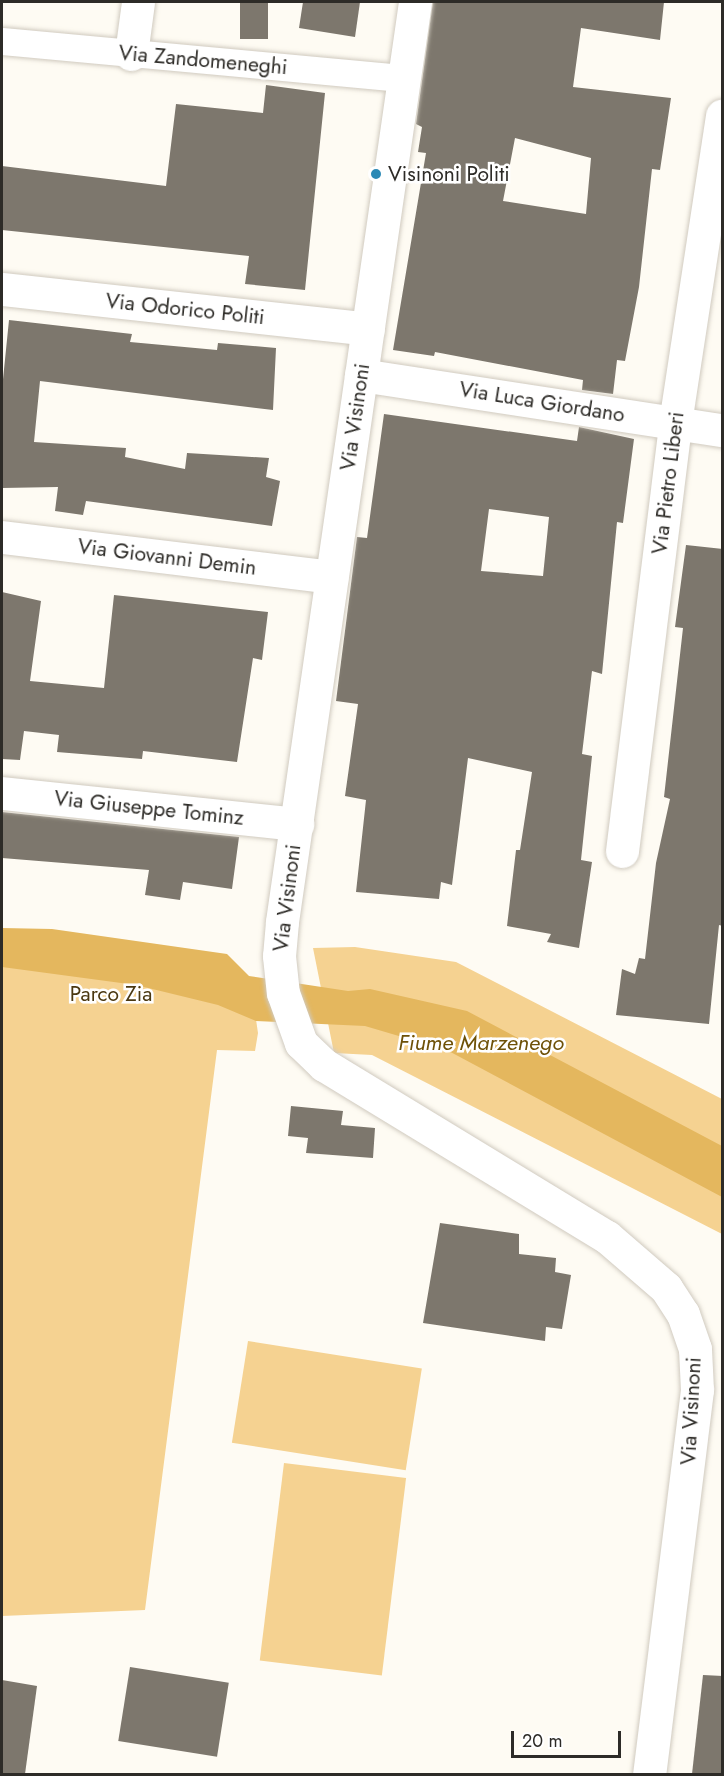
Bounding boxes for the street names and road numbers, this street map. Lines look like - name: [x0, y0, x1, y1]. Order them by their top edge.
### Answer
- street label: Via Zandomeneghi: [118, 40, 288, 80]
- street label: Via Odorico Politi: [104, 288, 266, 330]
- street label: Via Visinoni: [335, 362, 375, 472]
- street label: Via Luca Giordano: [457, 376, 627, 428]
- street label: Via Pietro Liberi: [647, 410, 689, 556]
- street label: Via Giovanni Demin: [76, 534, 258, 580]
- street label: Via Giuseppe Tominz: [53, 786, 245, 830]
- street label: Via Visinoni: [268, 843, 306, 953]
- street label: Via Visinoni: [676, 1356, 706, 1466]

